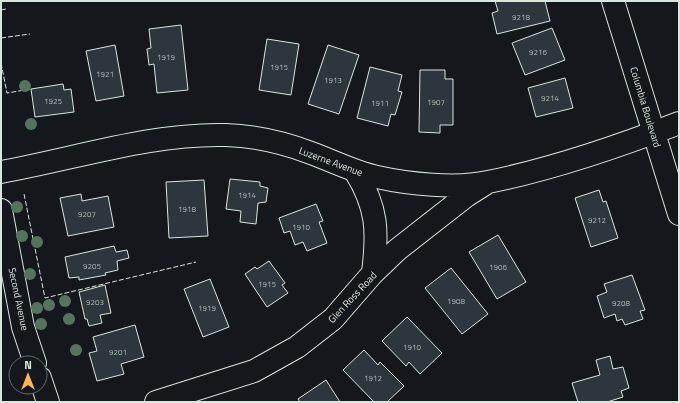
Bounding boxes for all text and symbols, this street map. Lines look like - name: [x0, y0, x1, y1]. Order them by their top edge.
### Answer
- house number: 9218: [512, 11, 530, 23]
- house number: 9216: [529, 46, 547, 58]
- house number: 1919: [157, 51, 175, 63]
- house number: 1915: [270, 61, 288, 73]
- street label: Columbia Boulevard: [626, 65, 665, 149]
- house number: 1921: [96, 68, 114, 80]
- house number: 1913: [324, 74, 342, 86]
- house number: 9214: [541, 92, 559, 104]
- house number: 1925: [44, 95, 62, 107]
- house number: 1907: [427, 96, 445, 108]
- house number: 1911: [371, 97, 389, 109]
- street label: Luzerne Avenue: [297, 143, 365, 180]
- house number: 1914: [238, 189, 256, 201]
- house number: 1918: [178, 203, 196, 215]
- house number: 9207: [78, 208, 96, 220]
- house number: 9212: [588, 214, 606, 226]
- house number: 1910: [292, 221, 310, 233]
- house number: 9205: [83, 260, 101, 272]
- house number: 1906: [489, 261, 507, 273]
- street label: Second Avenue: [5, 266, 33, 332]
- street label: Glen Ross Road: [325, 268, 380, 326]
- house number: 1915: [258, 278, 276, 290]
- house number: 1908: [447, 295, 465, 307]
- house number: 9203: [86, 296, 104, 308]
- house number: 9208: [612, 297, 630, 309]
- house number: 1919: [198, 302, 216, 314]
- house number: 1910: [403, 341, 421, 353]
- house number: 9201: [109, 346, 127, 358]
- north arrow: [8, 355, 48, 395]
- text: N: [24, 357, 32, 373]
- house number: 1912: [364, 372, 382, 384]

